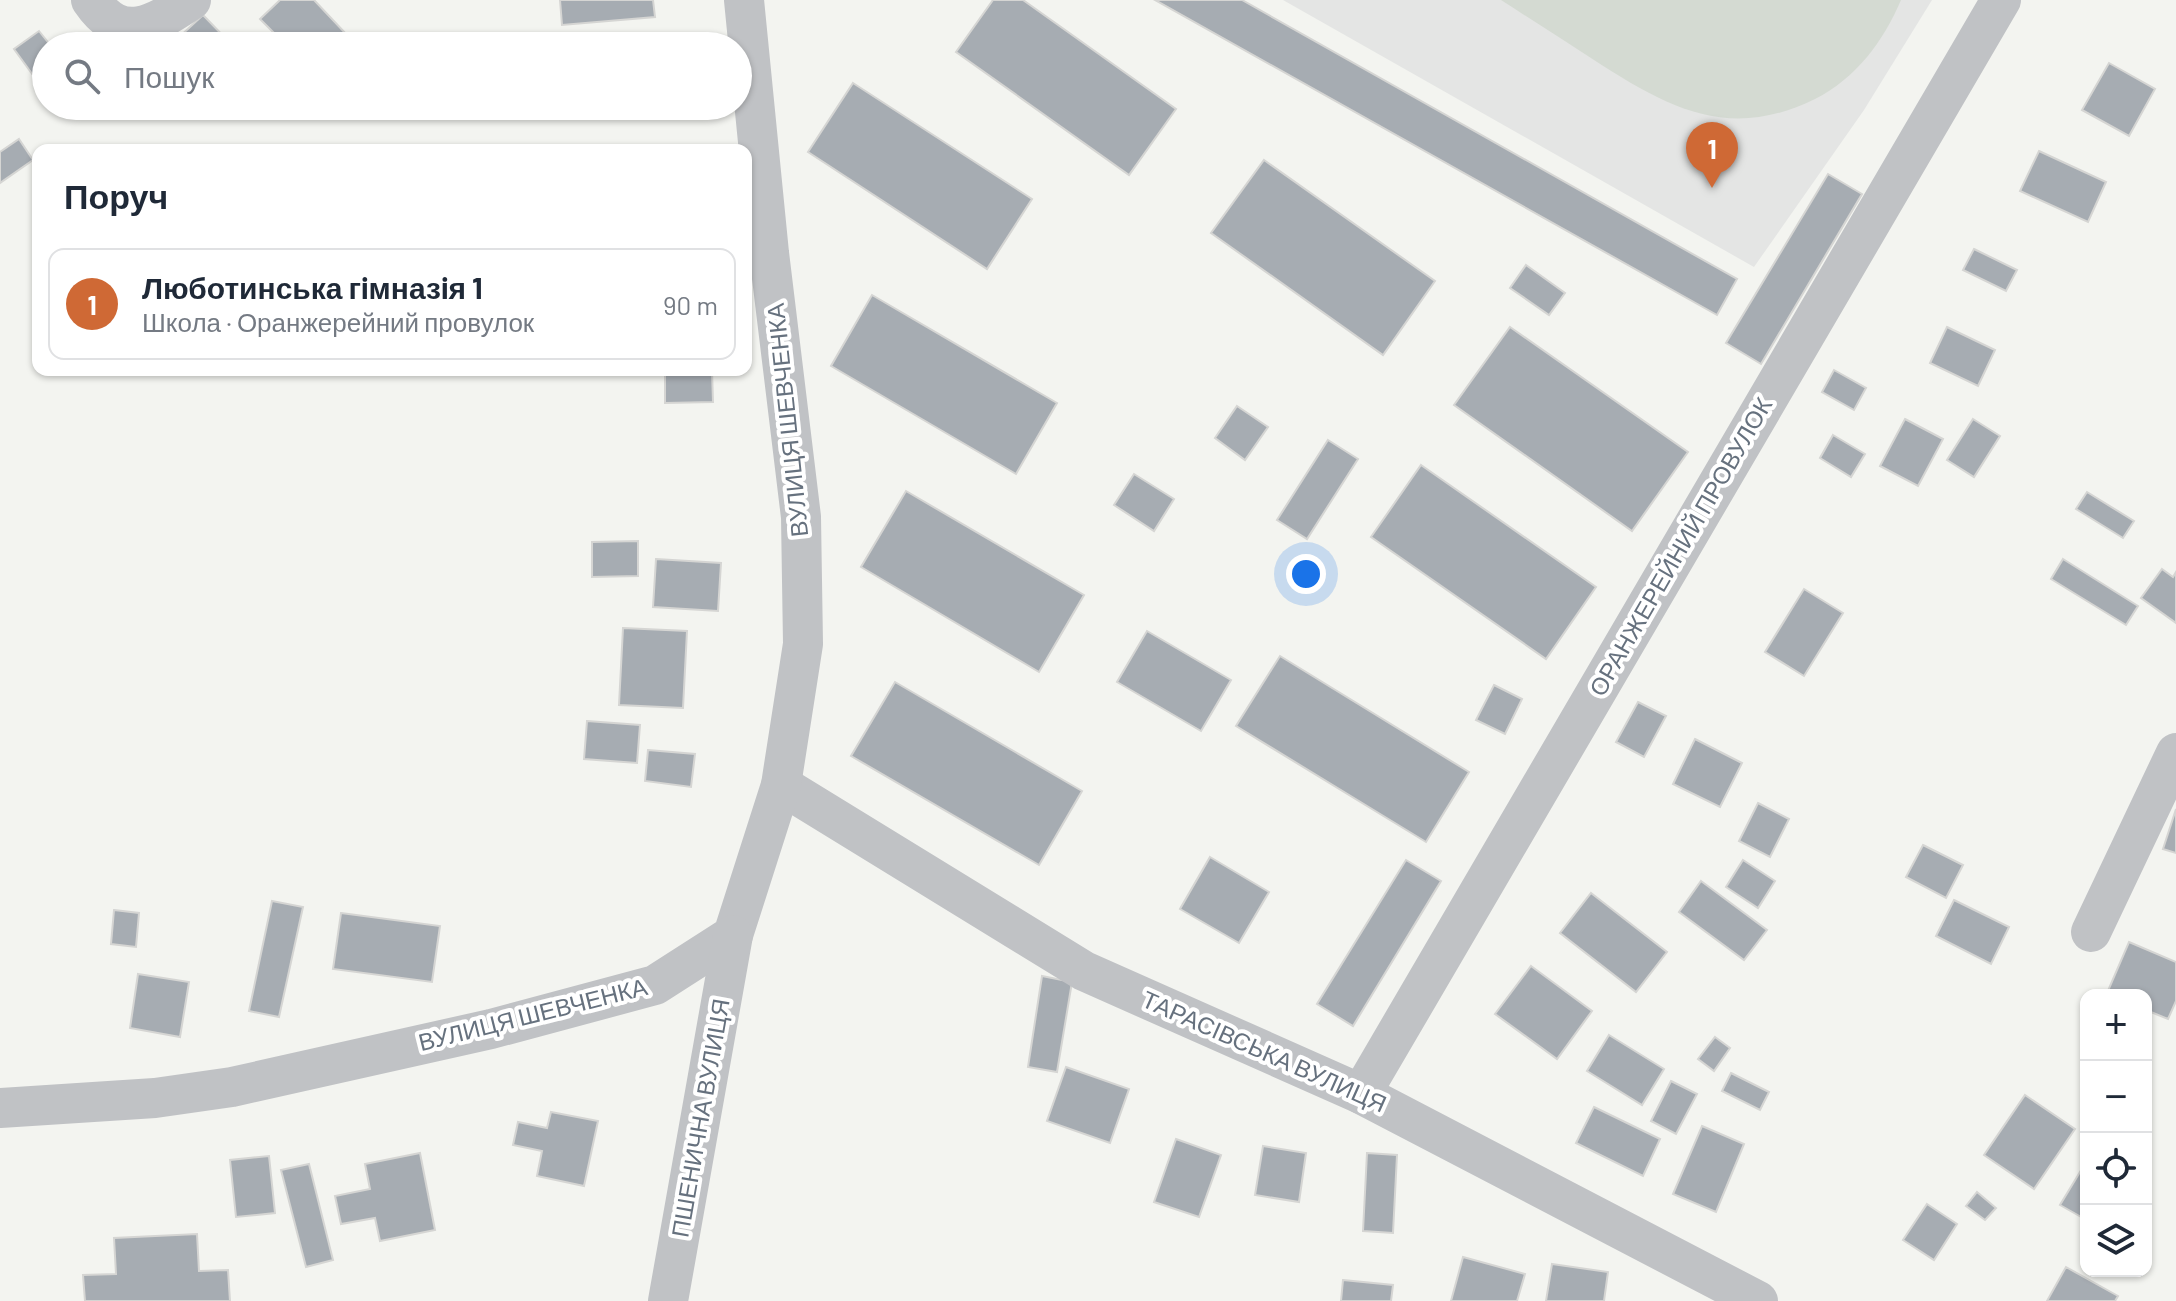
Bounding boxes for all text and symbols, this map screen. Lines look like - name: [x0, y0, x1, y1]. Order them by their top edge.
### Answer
- search box: [32, 32, 752, 120]
- icon: search: [60, 54, 104, 98]
- text: Пошук: [124, 58, 214, 94]
- pin: 1: [1686, 122, 1738, 188]
- text: Поруч: [64, 175, 168, 216]
- text: Люботинська гiмназiя 1: [142, 269, 483, 305]
- text: 1: [87, 289, 97, 320]
- text: 90 m: [663, 289, 718, 320]
- street label: ВУЛИЦЯ ШЕВЧЕНКА: [760, 302, 813, 538]
- text: Школа · Оранжерейний провулок: [142, 306, 534, 337]
- street label: ОРАНЖЕРЕЙНИЙ ПРОВУЛОК: [1582, 392, 1777, 701]
- your location: [1286, 554, 1326, 594]
- street label: ВУЛИЦЯ ШЕВЧЕНКА: [415, 971, 650, 1056]
- street label: ТАРАСІВСЬКА ВУЛИЦЯ: [1138, 984, 1391, 1118]
- map controls: [2080, 989, 2152, 1277]
- button: +: [2080, 989, 2152, 1061]
- street label: ПШЕНИЧНА ВУЛИЦЯ: [664, 996, 735, 1239]
- button: −: [2080, 1061, 2152, 1133]
- button: locate: [2080, 1133, 2152, 1205]
- button: layers: [2080, 1205, 2152, 1277]

